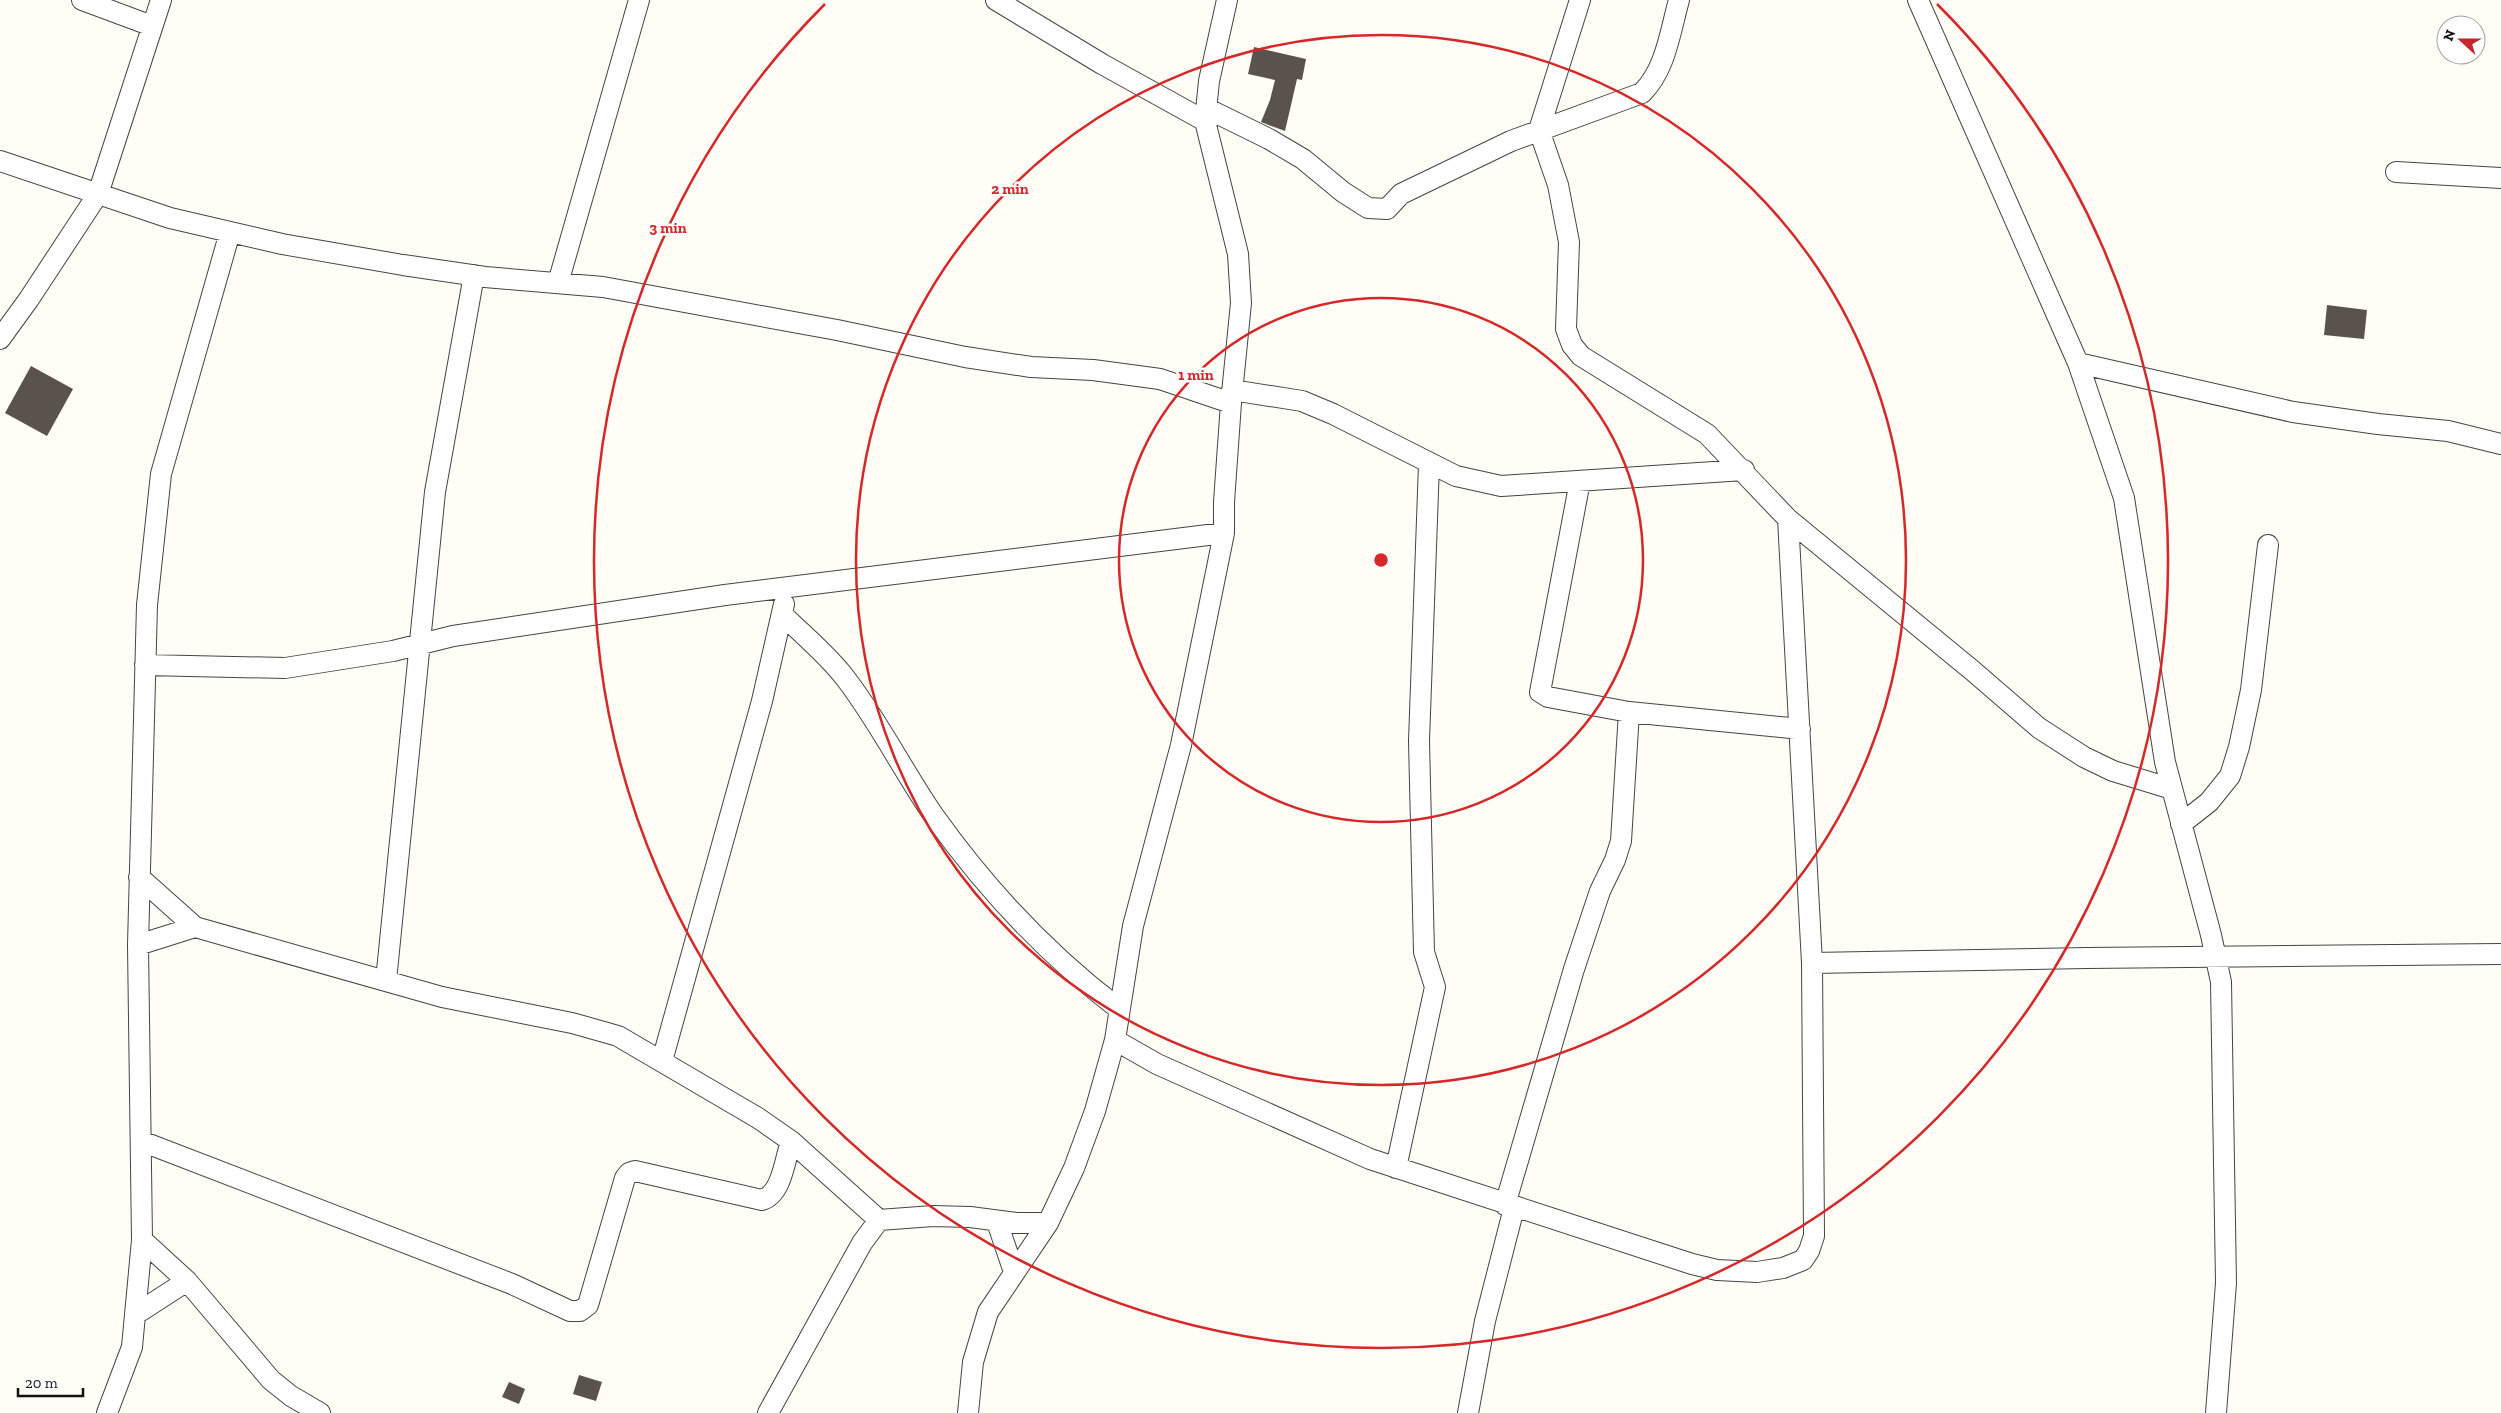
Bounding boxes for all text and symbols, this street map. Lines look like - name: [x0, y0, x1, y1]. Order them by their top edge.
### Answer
- north arrow: [2436, 15, 2486, 65]
- text: N: [2439, 27, 2459, 44]
- text: 2 min: [991, 180, 1029, 198]
- text: 3 min: [649, 219, 687, 237]
- text: 1 min: [1178, 366, 1214, 384]
- centre of rings: [1372, 551, 1390, 569]
- scale bar: [18, 1366, 82, 1398]
- text: 20 m: [25, 1374, 58, 1392]

